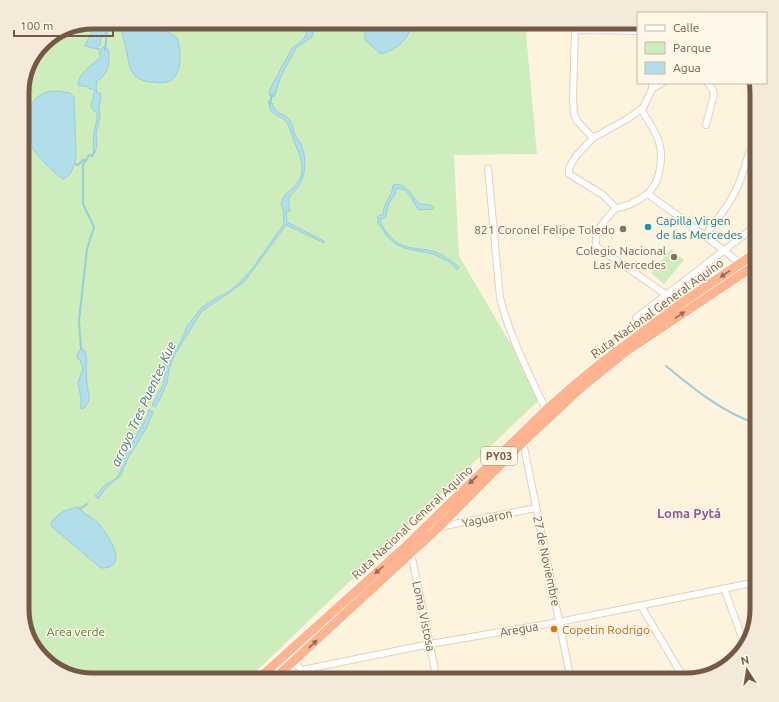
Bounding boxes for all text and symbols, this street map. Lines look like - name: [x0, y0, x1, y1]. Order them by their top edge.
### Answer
- scale bar: [14, 12, 113, 38]
- legend: [637, 12, 767, 84]
- text: 100 m: [20, 19, 53, 32]
- text: Calle: [673, 21, 699, 34]
- text: Parque: [673, 41, 711, 54]
- text: Agua: [673, 61, 701, 74]
- place label: Capilla Virgen de las Mercedes: [656, 214, 742, 241]
- marker: Capilla Virgen de las Mercedes: [643, 222, 653, 232]
- place label: 821 Coronel Felipe Toledo: [474, 223, 615, 236]
- marker: 821 Coronel Felipe Toledo: [618, 224, 628, 234]
- place label: Colegio Nacional Las Mercedes: [576, 244, 666, 271]
- marker: Colegio Nacional Las Mercedes: [669, 252, 679, 262]
- street label: Ruta Nacional General Aquino: [588, 256, 726, 360]
- one-way arrow: [719, 270, 730, 278]
- one-way arrow: [674, 311, 685, 319]
- water label: arroyo Tres Puentes Kue: [108, 339, 178, 469]
- road number: PY03: [481, 447, 517, 465]
- street label: Ruta Nacional General Aquino: [349, 463, 475, 581]
- one-way arrow: [468, 476, 478, 485]
- street label: Yaguaron: [461, 506, 513, 530]
- district label: Loma Pytá: [657, 506, 721, 520]
- street label: 27 de Noviembre: [531, 515, 563, 607]
- one-way arrow: [374, 565, 384, 575]
- street label: Loma Vistosa: [410, 580, 438, 652]
- street label: Aregua: [499, 619, 539, 639]
- place label: Copetin Rodrigo: [562, 623, 650, 636]
- marker: Copetin Rodrigo: [549, 624, 559, 634]
- park label: Area verde: [47, 625, 105, 638]
- one-way arrow: [308, 640, 317, 649]
- north arrow: [727, 650, 767, 690]
- text: N: [740, 653, 750, 667]

